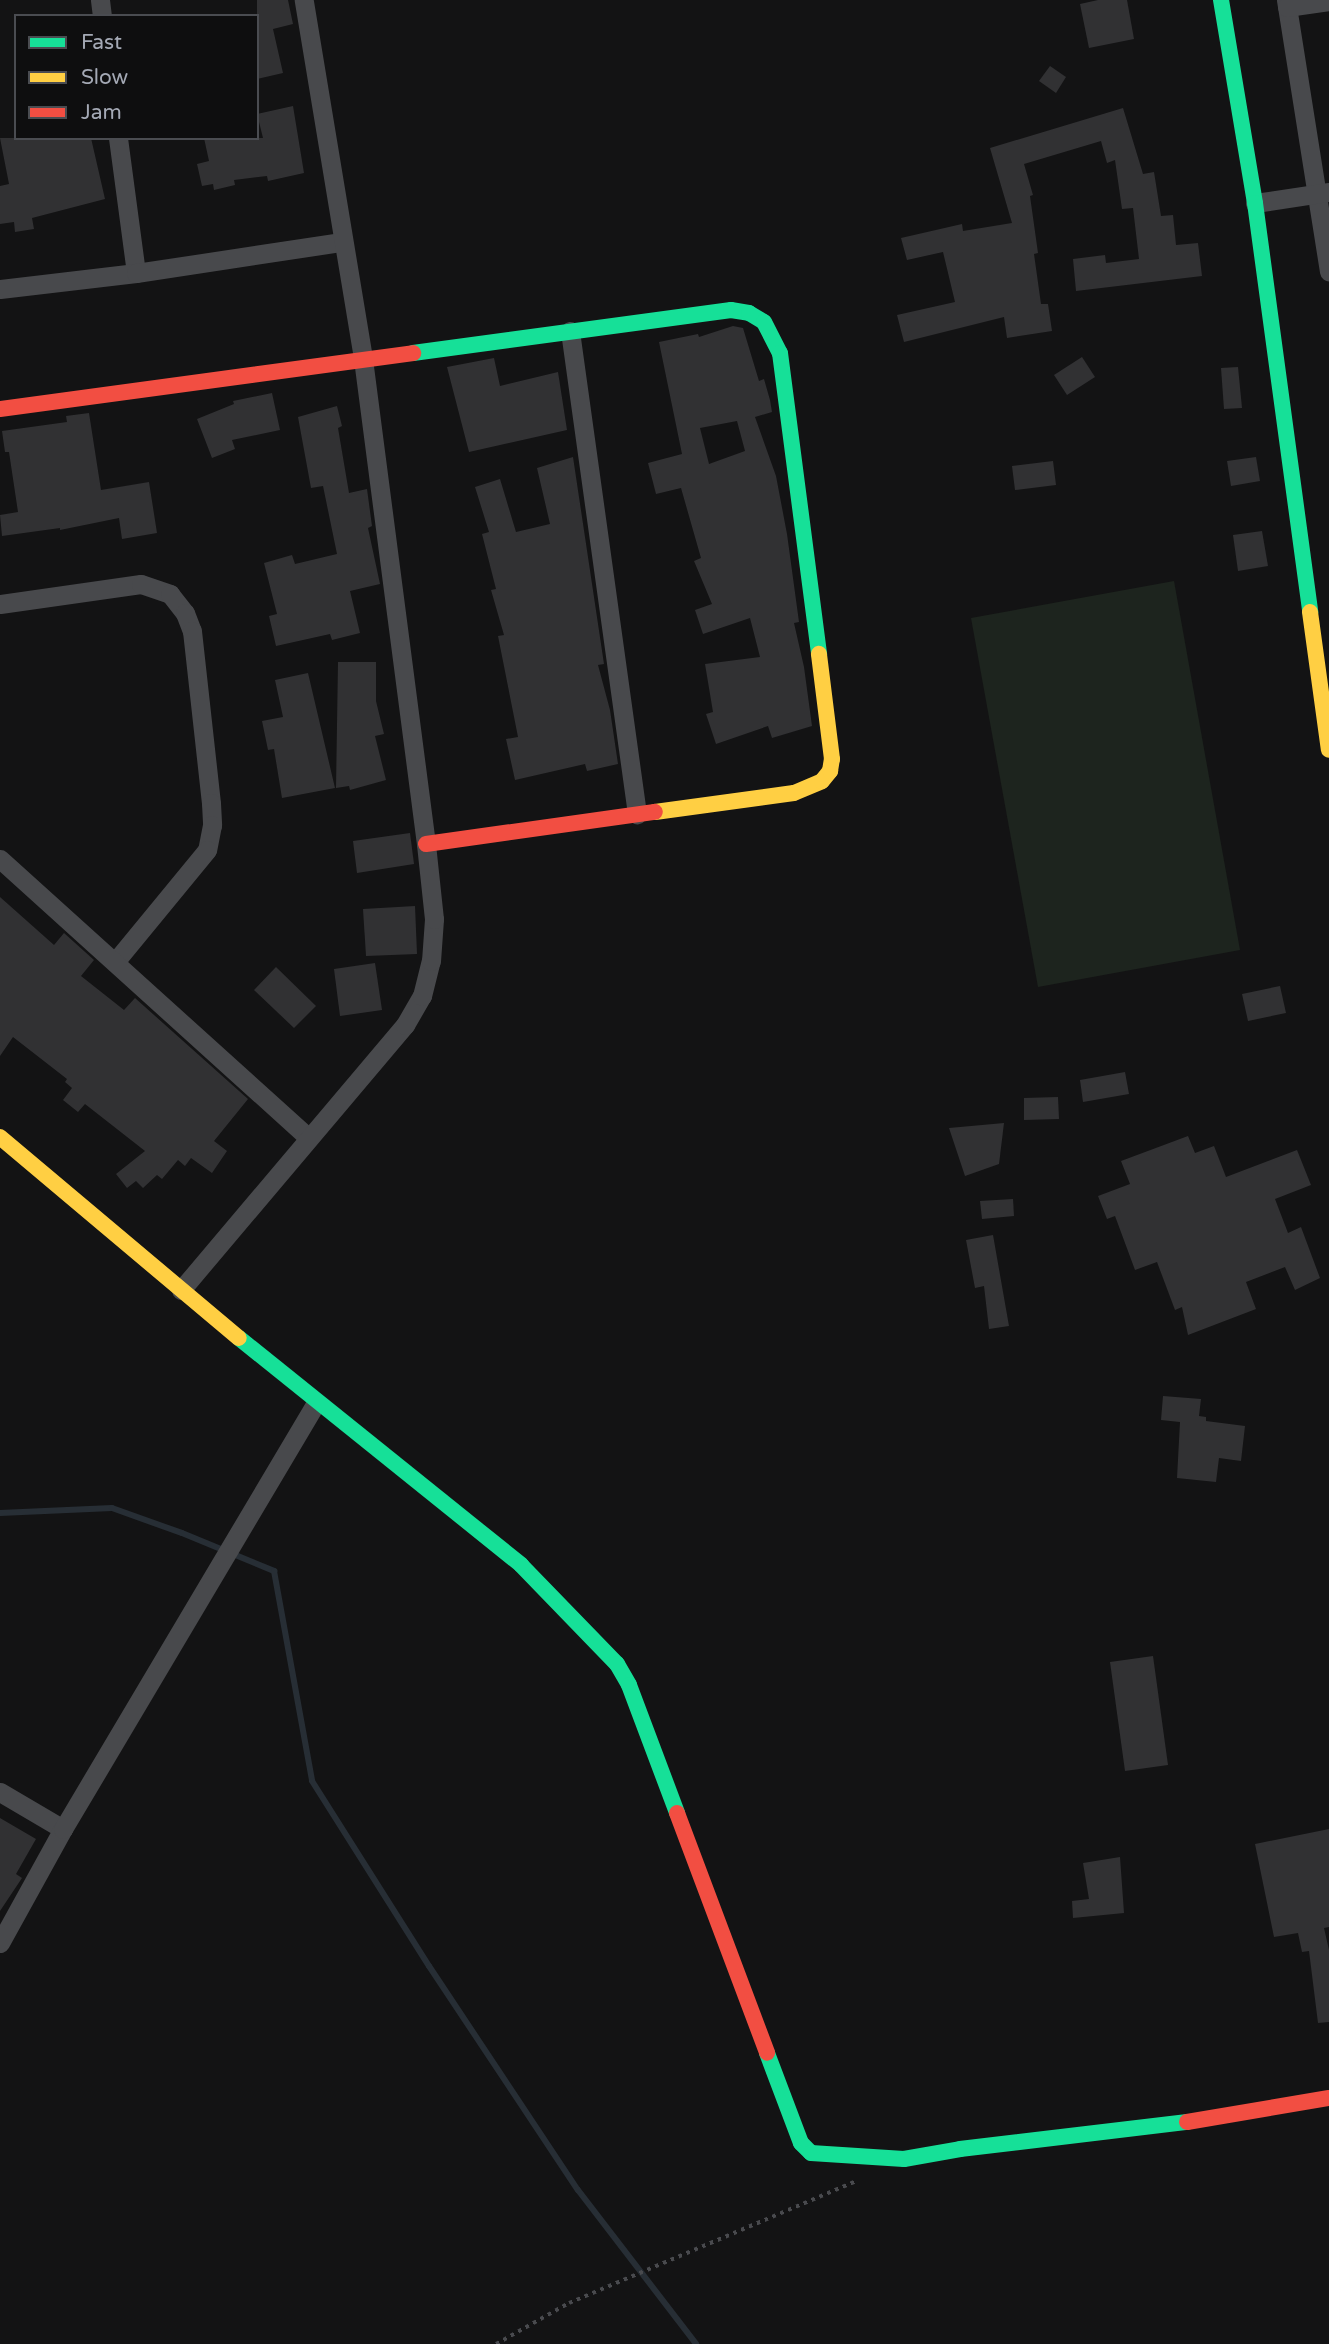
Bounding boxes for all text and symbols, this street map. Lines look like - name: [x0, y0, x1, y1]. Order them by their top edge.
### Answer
- legend: [14, 14, 259, 140]
- text: Fast: [81, 30, 122, 55]
- text: Slow: [81, 65, 128, 90]
- text: Jam: [81, 100, 122, 125]

